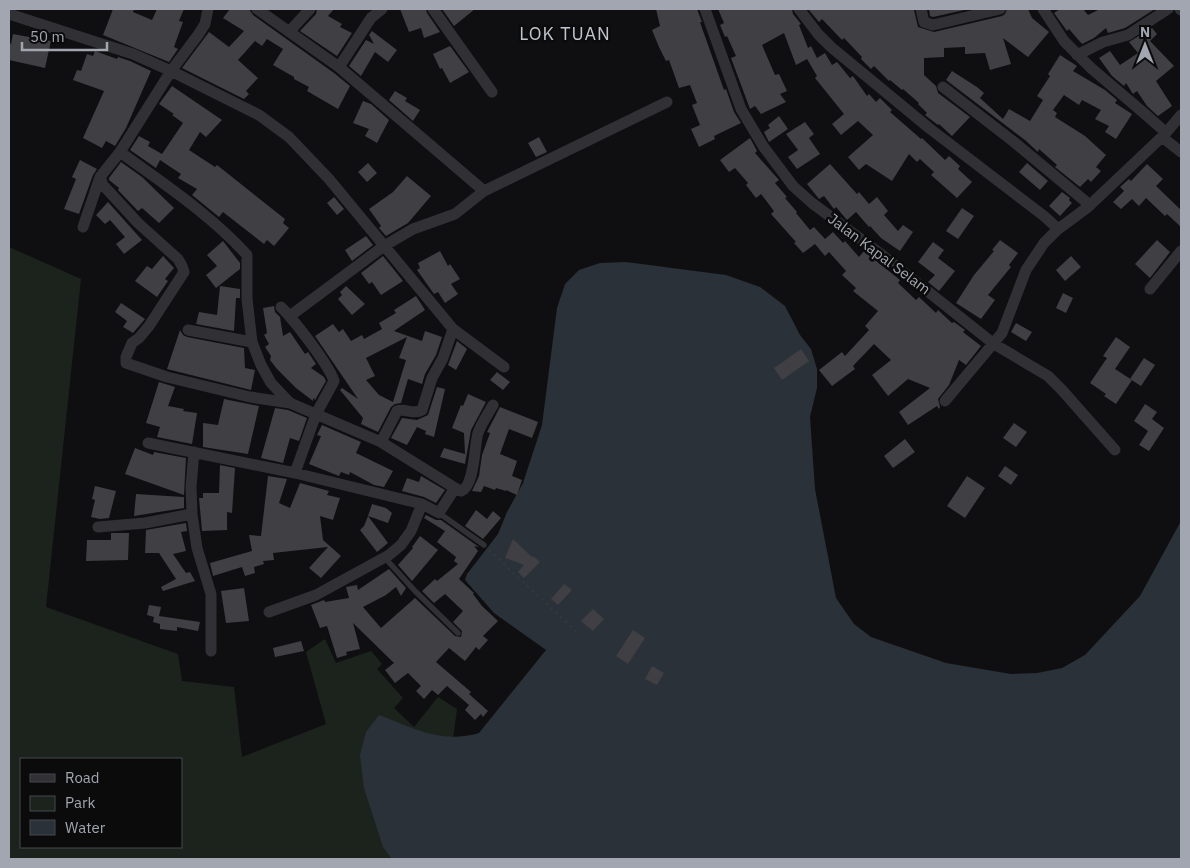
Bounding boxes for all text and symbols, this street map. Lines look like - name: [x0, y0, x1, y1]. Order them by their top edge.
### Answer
- scale bar: [22, 20, 108, 52]
- north arrow: [1120, 20, 1170, 70]
- district label: LOK TUAN: [519, 22, 611, 45]
- text: N: [1140, 23, 1150, 41]
- text: 50 m: [30, 27, 65, 46]
- street label: Jalan Kapal Selam: [824, 209, 934, 298]
- legend: [20, 758, 182, 848]
- text: Road: [65, 768, 100, 787]
- text: Park: [65, 793, 95, 812]
- text: Water: [65, 818, 106, 837]

